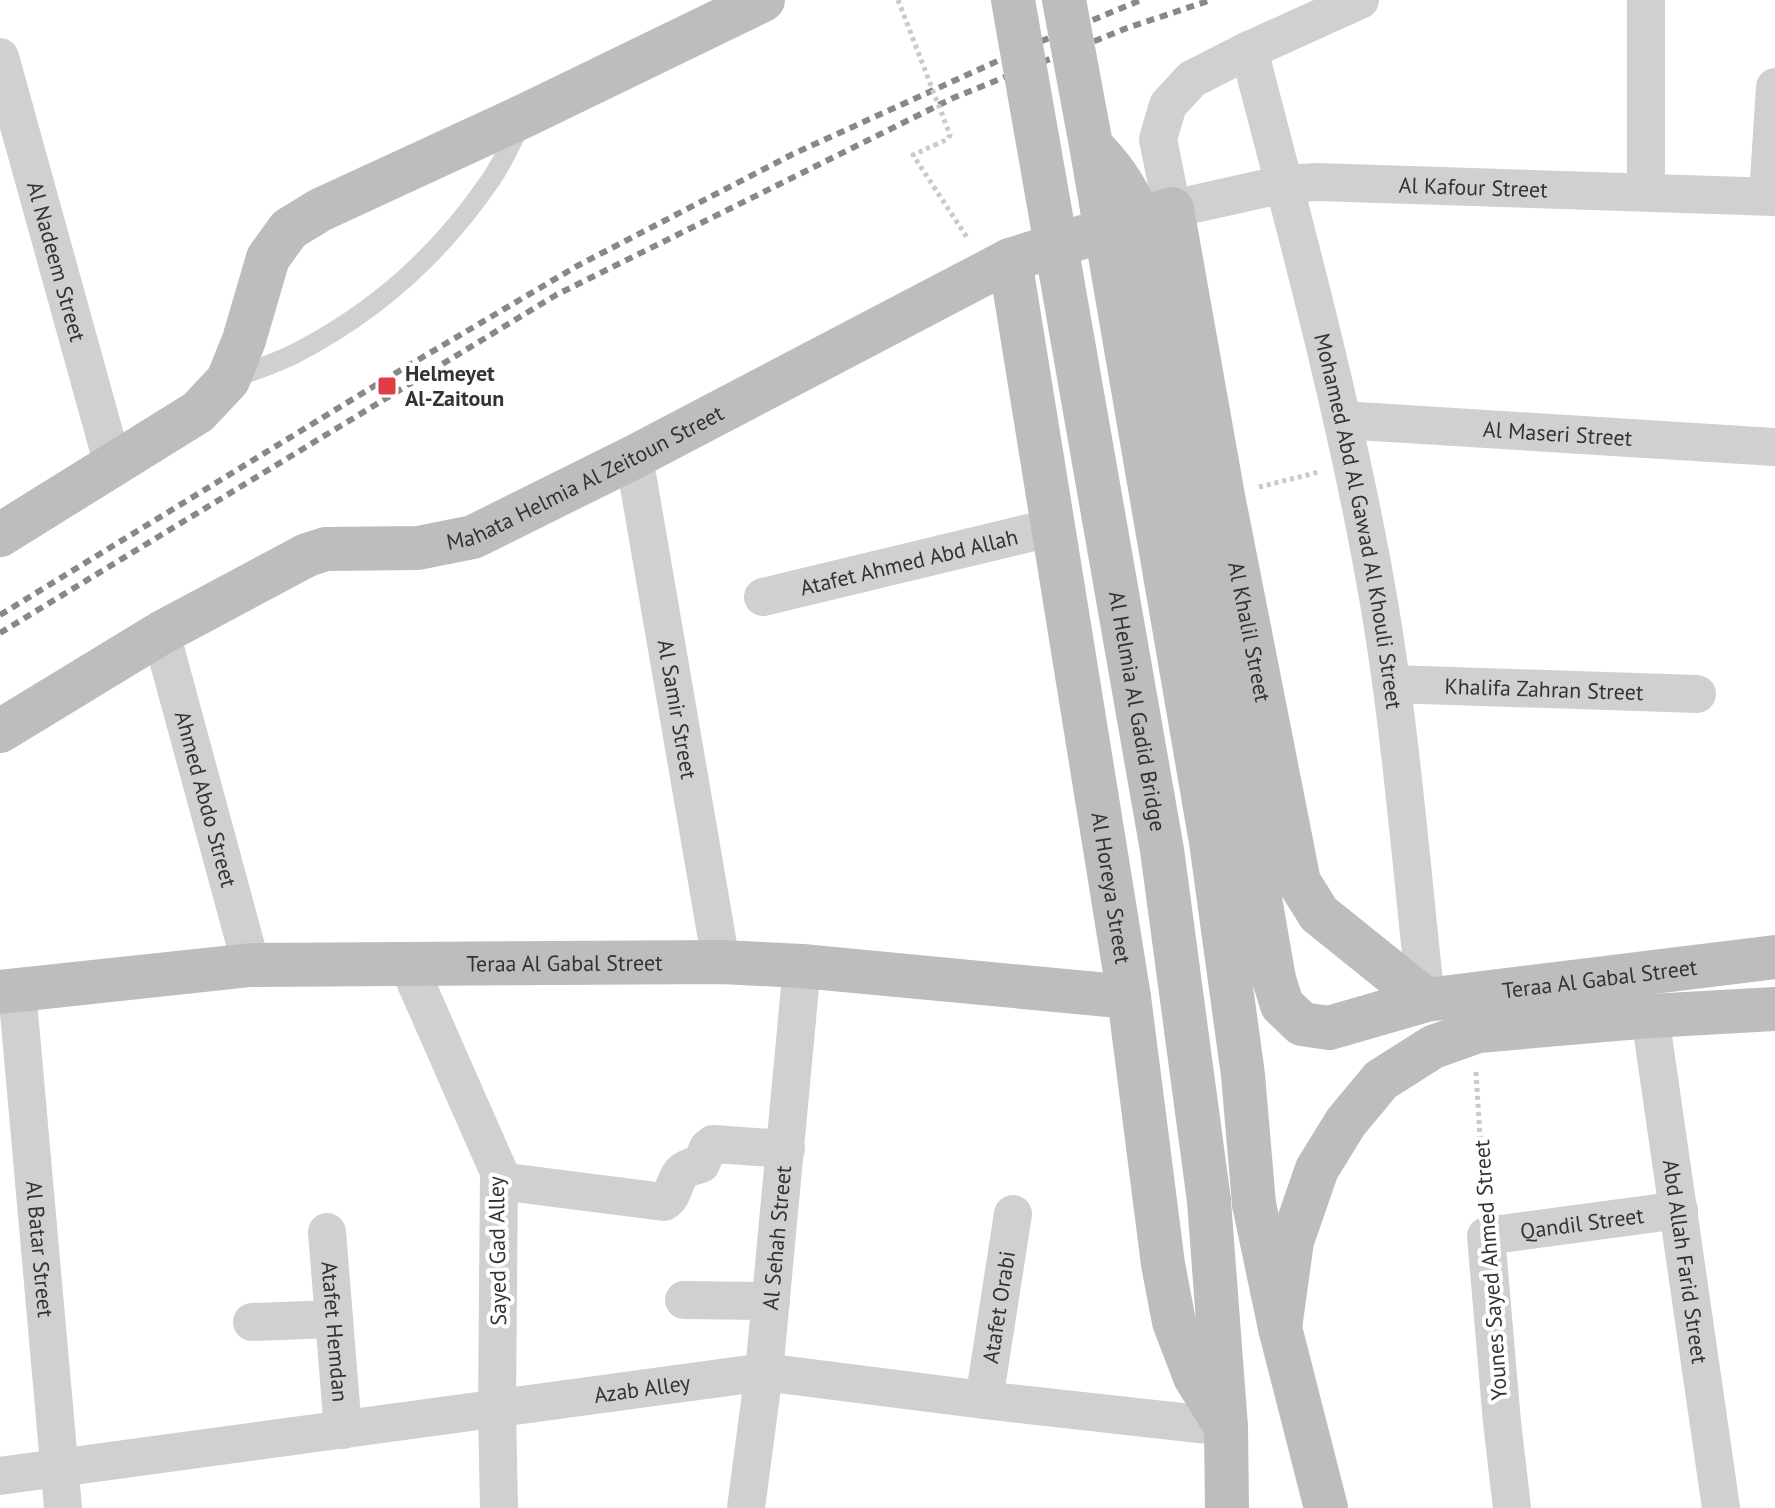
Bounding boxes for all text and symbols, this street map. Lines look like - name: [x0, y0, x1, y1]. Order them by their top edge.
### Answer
- street label: Al Kafour Street: [1398, 171, 1549, 204]
- street label: Al Nadeem Street: [21, 178, 92, 345]
- street label: Mohamed Abd Al Gawad Al Khouli Street: [1308, 330, 1409, 711]
- place label: Helmeyet Al-Zaitoun: [405, 359, 504, 412]
- marker: Helmeyet Al-Zaitoun: [376, 375, 398, 397]
- street label: Mahata Helmia Al Zeitoun Street: [444, 398, 729, 556]
- street label: Al Maseri Street: [1482, 415, 1634, 452]
- street label: Atafet Ahmed Abd Allah: [797, 522, 1021, 602]
- street label: Al Khalil Street: [1222, 559, 1277, 705]
- street label: Al Helmia Al Gadid Bridge: [1103, 589, 1172, 834]
- street label: Al Samir Street: [652, 637, 703, 782]
- street label: Khalifa Zahran Street: [1444, 672, 1644, 706]
- street label: Ahmed Abdo Street: [169, 708, 243, 891]
- street label: Al Horeya Street: [1085, 810, 1138, 966]
- street label: Teraa Al Gabal Street: [466, 948, 663, 978]
- street label: Teraa Al Gabal Street: [1501, 953, 1699, 1004]
- street label: Younes Sayed Ahmed Street: [1467, 1138, 1513, 1401]
- street label: Abd Allah Farid Street: [1657, 1158, 1714, 1366]
- street label: Al Sehah Street: [756, 1164, 797, 1311]
- street label: Sayed Gad Alley: [482, 1175, 512, 1326]
- street label: Al Batar Street: [20, 1180, 60, 1319]
- street label: Qandil Street: [1518, 1201, 1646, 1245]
- street label: Atafet Orabi: [976, 1249, 1021, 1365]
- street label: Atafet Hemdan: [315, 1260, 355, 1403]
- street label: Azab Alley: [592, 1368, 693, 1409]

